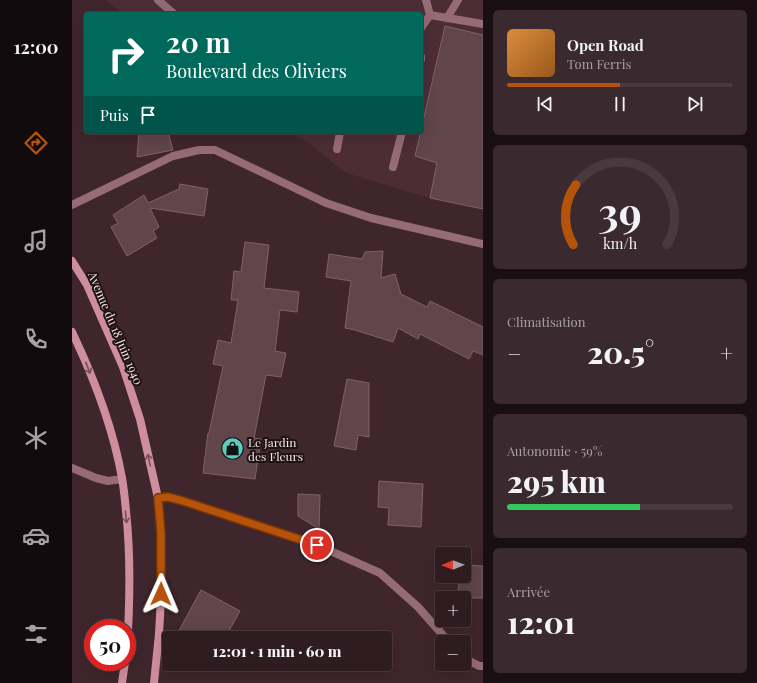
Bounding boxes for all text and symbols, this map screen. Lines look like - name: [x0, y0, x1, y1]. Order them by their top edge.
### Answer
- text: 20 m: [166, 23, 231, 60]
- icon: right: [100, 28, 152, 80]
- text: 12:00: [14, 35, 58, 59]
- text: Open Road: [567, 35, 644, 55]
- text: Tom Ferris: [567, 55, 631, 72]
- text: Boulevard des Oliviers: [166, 59, 347, 83]
- icon: previous: [534, 93, 556, 115]
- icon: pause: [609, 93, 631, 115]
- icon: next: [684, 93, 706, 115]
- icon: arrive: [137, 104, 159, 126]
- text: Puis: [100, 105, 129, 125]
- icon: directions: [22, 129, 50, 157]
- text: 39: [598, 183, 642, 238]
- icon: music: [22, 227, 50, 255]
- text: km/h: [603, 233, 638, 252]
- street label: Avenue du 18 Juin 1940: [85, 268, 147, 387]
- text: Climatisation: [507, 313, 585, 330]
- icon: phone: [22, 325, 50, 353]
- text: 20.5°: [587, 332, 654, 372]
- text: −: [507, 338, 521, 368]
- text: +: [720, 338, 733, 368]
- one-way arrow: [85, 361, 92, 373]
- icon: climate: [22, 424, 50, 452]
- place label: Le Jardin des Fleurs: [248, 434, 303, 464]
- shop icon: Le Jardin des Fleurs: [220, 436, 246, 462]
- text: Autonomie · 59%: [507, 442, 602, 459]
- one-way arrow: [145, 454, 153, 467]
- text: 295 km: [507, 461, 606, 501]
- one-way arrow: [123, 510, 130, 523]
- icon: car: [22, 522, 50, 550]
- pin: [300, 528, 334, 562]
- icon: arrive: [306, 534, 328, 556]
- north arrow: [435, 547, 471, 583]
- map controls: [435, 547, 471, 671]
- position arrow: [140, 573, 182, 615]
- text: Arrivée: [507, 583, 550, 600]
- button: +: [435, 591, 471, 627]
- text: 12:01: [507, 602, 575, 642]
- speed limit sign: 50: [84, 619, 136, 671]
- icon: filters: [22, 620, 50, 648]
- button: −: [435, 635, 471, 671]
- text: 12:01 · 1 min · 60 m: [213, 641, 341, 661]

